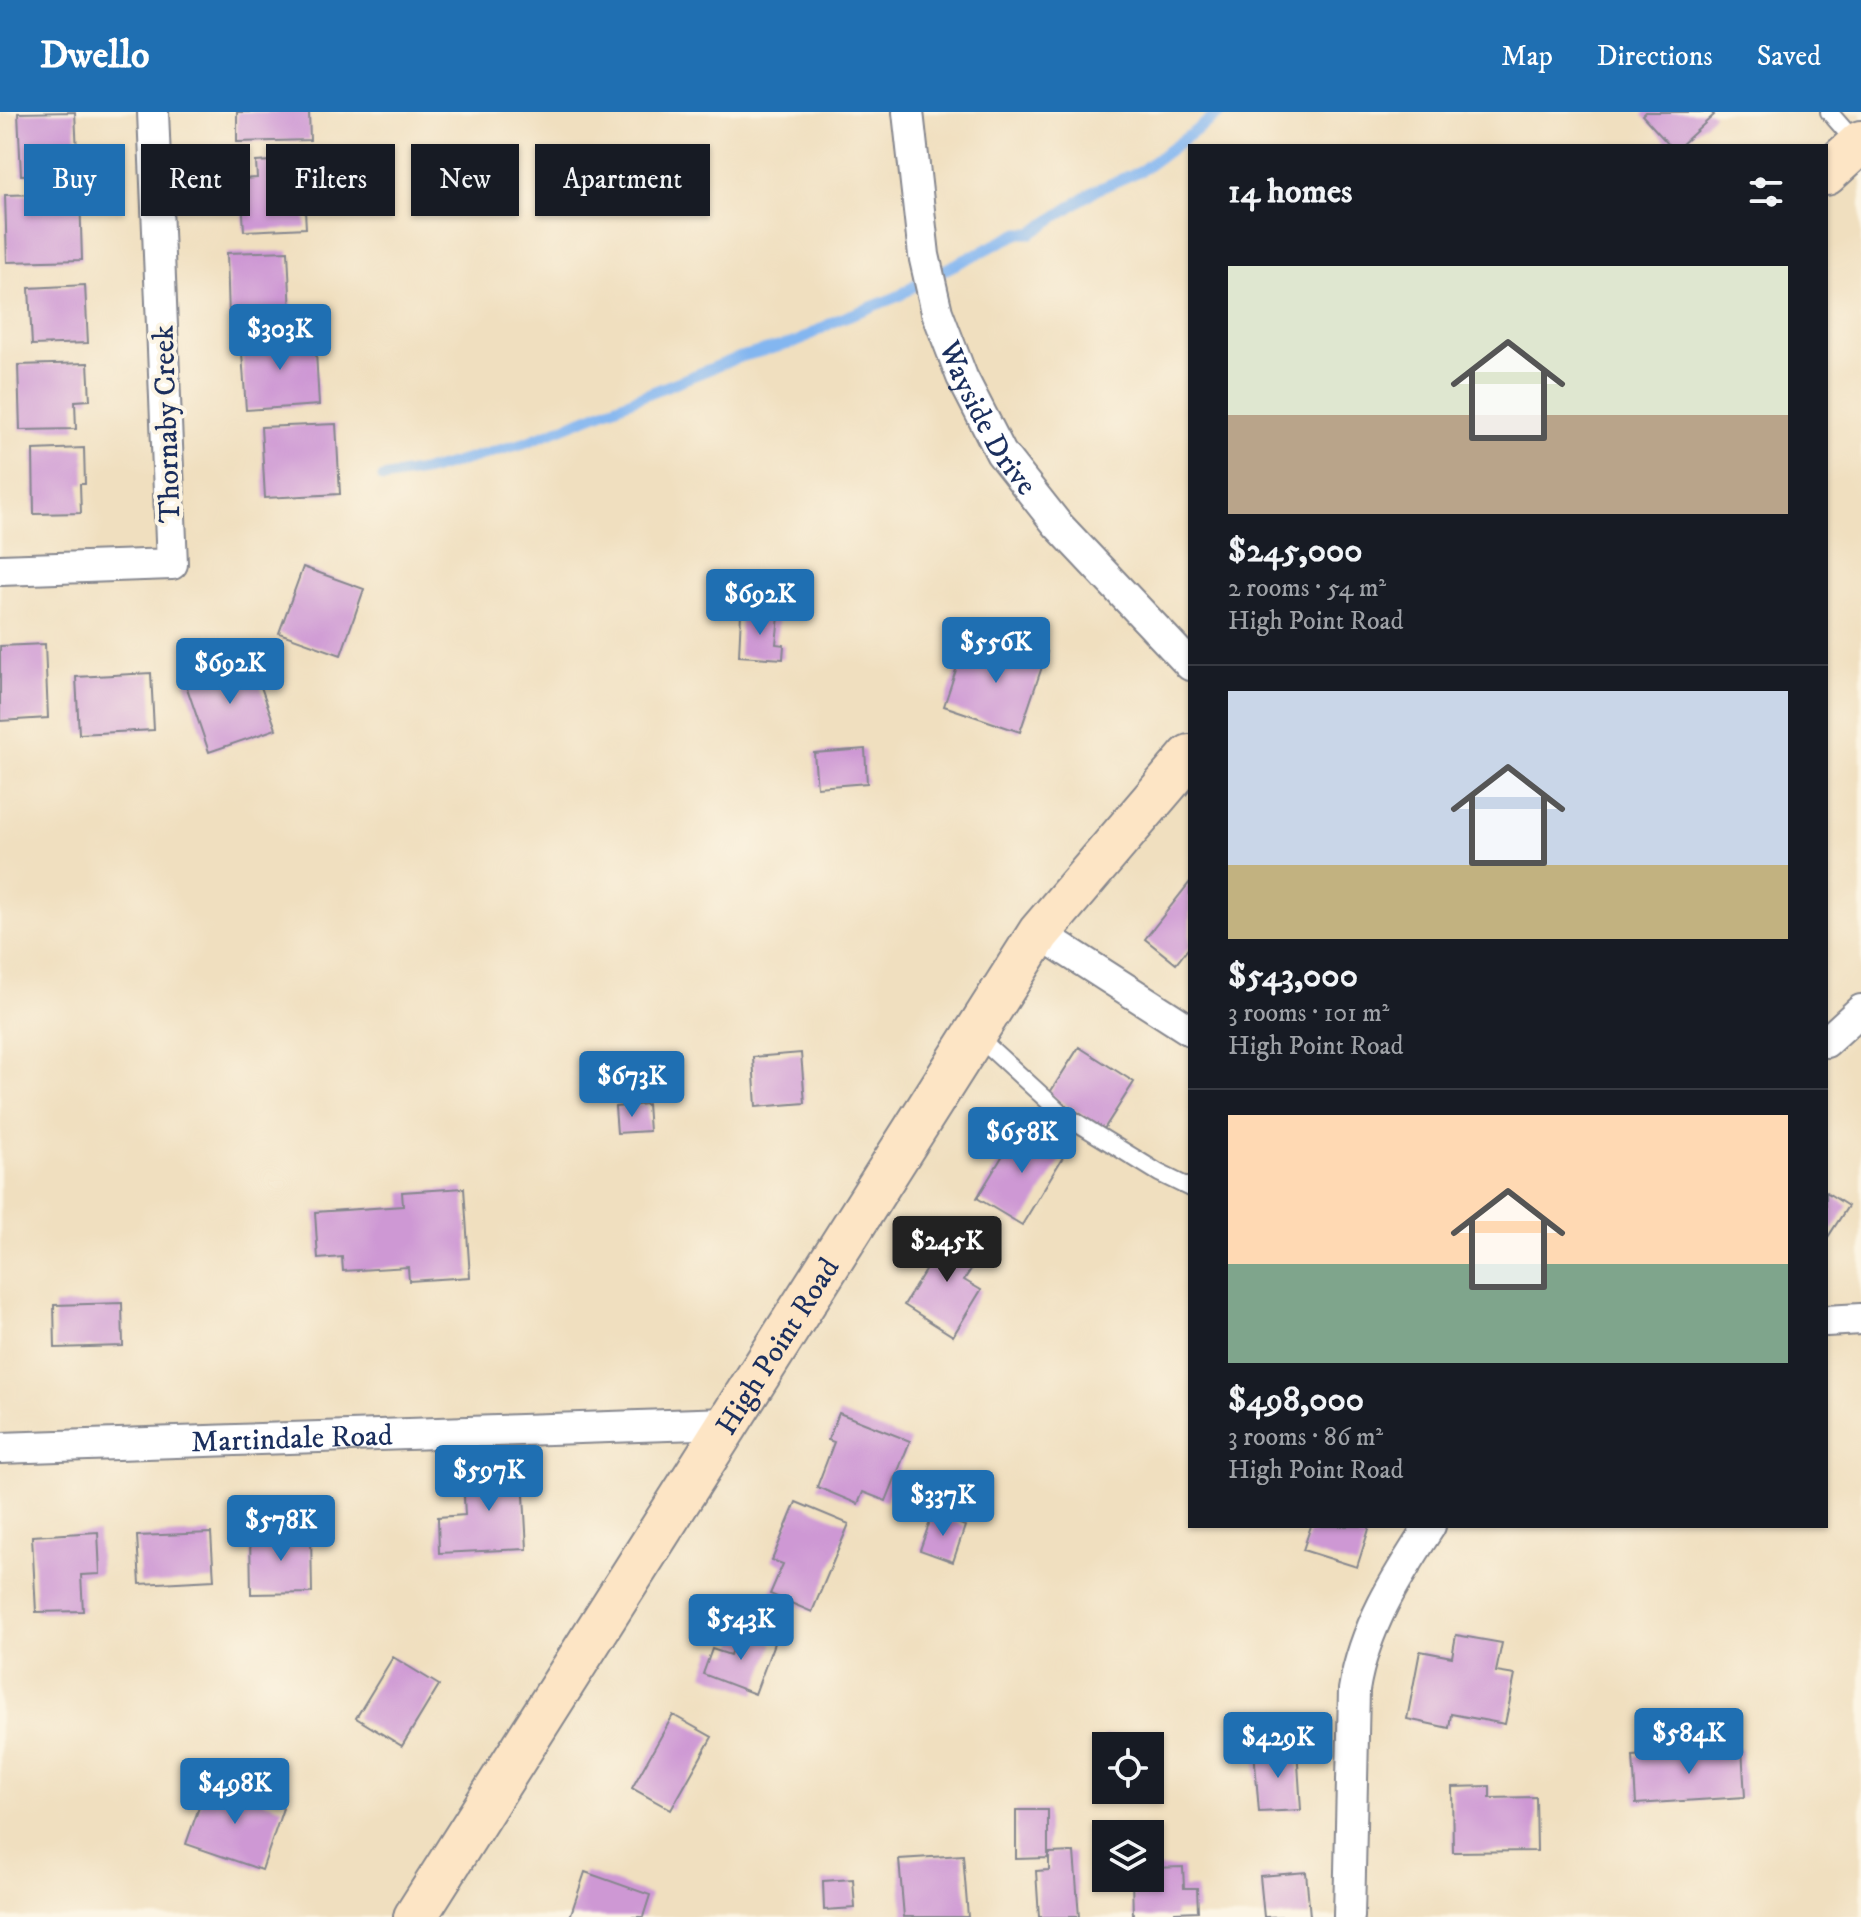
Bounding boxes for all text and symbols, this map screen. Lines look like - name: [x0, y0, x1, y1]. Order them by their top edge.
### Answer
- text: Dwello: [40, 32, 149, 80]
- text: Map: [1501, 39, 1553, 74]
- text: Directions: [1597, 39, 1713, 74]
- text: Saved: [1757, 39, 1821, 74]
- chip: Buy: [24, 144, 125, 216]
- chip: Rent: [141, 144, 250, 216]
- chip: Filters: [266, 144, 395, 216]
- chip: New: [411, 144, 519, 216]
- chip: Apartment: [535, 144, 710, 216]
- icon: filters: [1744, 170, 1788, 214]
- text: 14 homes: [1228, 171, 1352, 213]
- pin: $303K: [224, 304, 336, 372]
- text: $303K: [247, 313, 313, 346]
- icon: home: [1436, 318, 1580, 462]
- street label: Thornaby Creek: [146, 324, 189, 523]
- street label: Wayside Drive: [930, 335, 1044, 503]
- text: $245,000: [1228, 530, 1363, 572]
- pin: $692K: [704, 569, 816, 637]
- text: 2 rooms · 54 m²: [1228, 572, 1386, 605]
- text: $692K: [724, 578, 796, 611]
- text: High Point Road: [1228, 605, 1404, 638]
- pin: $556K: [940, 617, 1052, 685]
- text: $556K: [960, 626, 1032, 659]
- pin: $692K: [174, 638, 286, 706]
- text: $692K: [194, 647, 266, 680]
- icon: home: [1436, 743, 1580, 887]
- text: $543,000: [1228, 955, 1358, 997]
- text: 3 rooms · 101 m²: [1228, 997, 1389, 1030]
- text: High Point Road: [1228, 1030, 1404, 1063]
- pin: $673K: [576, 1051, 688, 1119]
- text: $673K: [597, 1060, 667, 1093]
- pin: $658K: [966, 1107, 1078, 1175]
- text: $658K: [986, 1116, 1058, 1149]
- icon: home: [1436, 1167, 1580, 1311]
- pin: $245K: [891, 1216, 1003, 1284]
- text: $245K: [911, 1225, 983, 1258]
- street label: High Point Road: [708, 1251, 848, 1442]
- text: $498,000: [1228, 1379, 1364, 1421]
- street label: Martindale Road: [190, 1418, 393, 1461]
- text: 3 rooms · 86 m²: [1228, 1421, 1383, 1454]
- pin: $597K: [433, 1445, 545, 1513]
- text: $597K: [453, 1454, 525, 1487]
- text: High Point Road: [1228, 1454, 1404, 1487]
- pin: $337K: [887, 1470, 999, 1538]
- text: $337K: [910, 1479, 976, 1512]
- pin: $578K: [225, 1495, 337, 1563]
- text: $578K: [245, 1504, 317, 1537]
- pin: $543K: [685, 1594, 797, 1662]
- text: $543K: [707, 1603, 775, 1636]
- pin: $584K: [1633, 1708, 1745, 1776]
- pin: $429K: [1222, 1712, 1334, 1780]
- text: $584K: [1652, 1717, 1726, 1750]
- text: $429K: [1241, 1721, 1315, 1754]
- map controls: [1092, 1732, 1164, 1892]
- button: locate: [1092, 1732, 1164, 1804]
- pin: $498K: [179, 1758, 291, 1826]
- text: $498K: [198, 1767, 272, 1800]
- button: layers: [1092, 1820, 1164, 1892]

